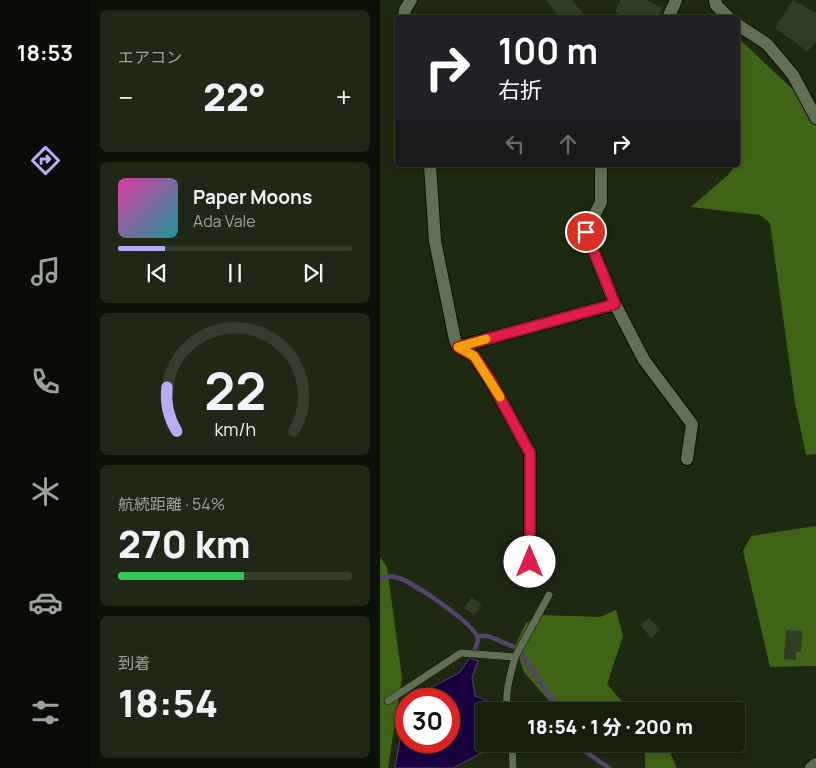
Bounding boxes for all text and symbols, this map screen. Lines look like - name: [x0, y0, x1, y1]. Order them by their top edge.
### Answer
- text: 100 m: [498, 27, 598, 75]
- icon: right: [415, 35, 480, 100]
- text: 18:53: [17, 38, 73, 68]
- text: エアコン: [118, 46, 182, 68]
- text: 22°: [203, 70, 266, 122]
- text: 右折: [498, 75, 542, 105]
- text: −: [118, 78, 133, 116]
- text: +: [336, 78, 352, 116]
- icon: left: [501, 130, 529, 158]
- icon: ahead: [554, 130, 582, 158]
- icon: right: [607, 130, 635, 158]
- icon: directions: [28, 143, 63, 178]
- text: Paper Moons: [193, 184, 312, 210]
- text: Ada Vale: [193, 210, 256, 232]
- pin: [565, 211, 607, 253]
- icon: arrive: [572, 218, 600, 246]
- icon: music: [28, 254, 63, 289]
- icon: previous: [143, 259, 171, 287]
- icon: pause: [221, 259, 249, 287]
- icon: next: [299, 259, 327, 287]
- text: 22: [204, 355, 266, 426]
- icon: phone: [28, 364, 63, 399]
- text: km/h: [214, 417, 256, 441]
- icon: climate: [28, 474, 63, 509]
- text: 航続距離 · 54%: [118, 493, 225, 515]
- text: 270 km: [118, 517, 251, 569]
- position arrow: [503, 535, 555, 587]
- icon: car: [28, 585, 63, 620]
- text: 到着: [118, 652, 150, 674]
- text: 18:54: [118, 676, 218, 728]
- speed limit sign: 30: [395, 688, 460, 753]
- icon: filters: [28, 695, 63, 730]
- text: 18:54 · 1 分 · 200 m: [527, 714, 693, 740]

